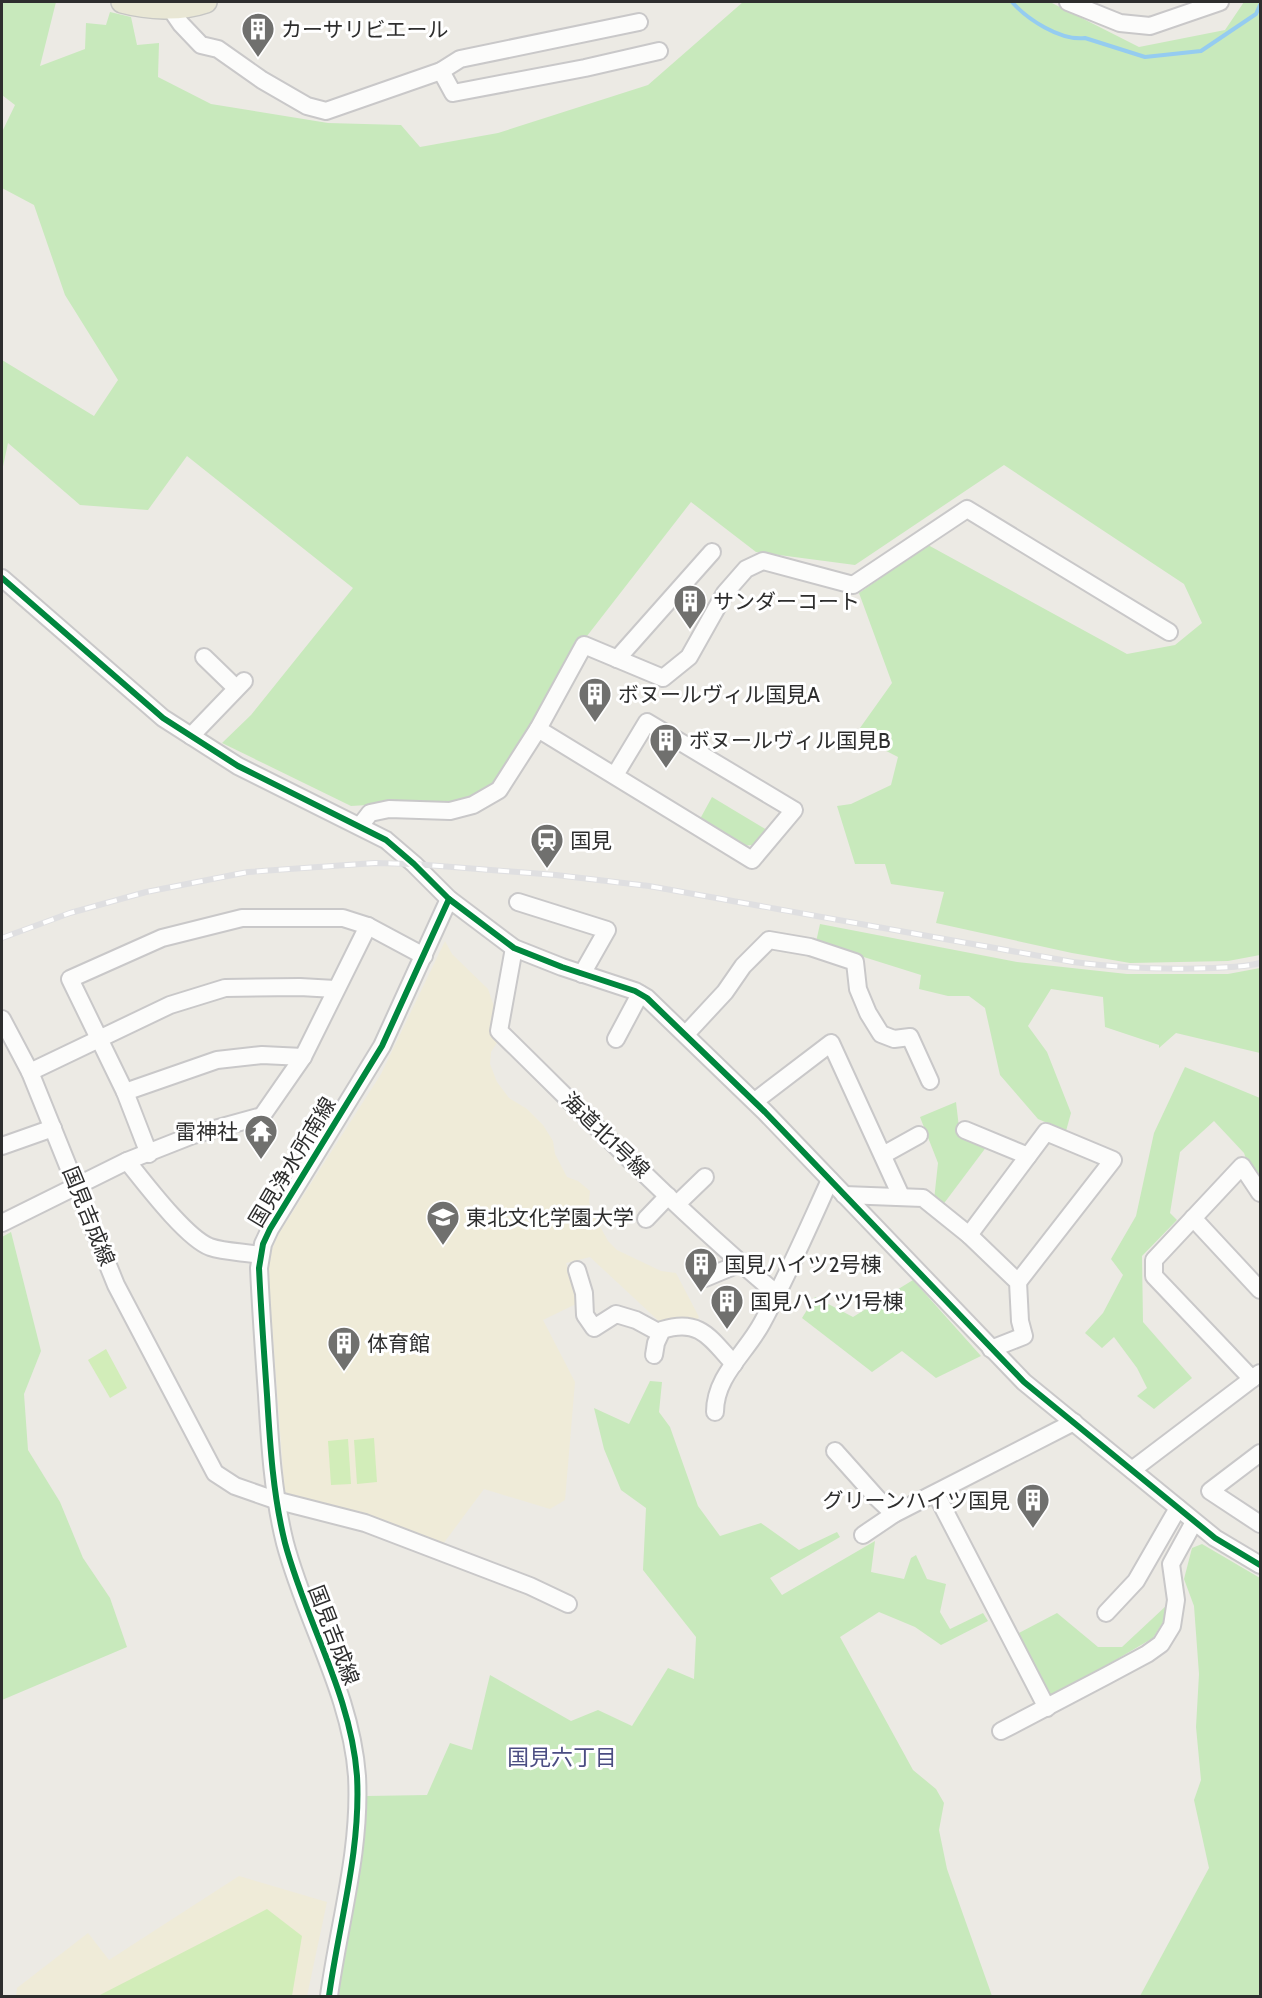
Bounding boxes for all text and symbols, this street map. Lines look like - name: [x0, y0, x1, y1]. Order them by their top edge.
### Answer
- building icon: カーサリビエール: [240, 11, 276, 58]
- place label: カーサリビエール: [281, 17, 449, 42]
- building icon: サンダーコート: [672, 583, 708, 630]
- place label: サンダーコート: [713, 589, 860, 614]
- building icon: ボヌールヴィル国見A: [577, 676, 613, 723]
- place label: ボヌールヴィル国見A: [618, 682, 820, 707]
- building icon: ボヌールヴィル国見B: [648, 722, 684, 769]
- place label: ボヌールヴィル国見B: [689, 728, 891, 753]
- station icon: 国見: [529, 822, 565, 869]
- place label: 国見: [570, 828, 612, 853]
- street label: 海道北1号線: [557, 1087, 655, 1183]
- street label: 国見浄水所南線: [243, 1093, 341, 1231]
- temple icon: 雷神社: [243, 1113, 279, 1160]
- place label: 雷神社: [175, 1119, 238, 1144]
- street label: 国見吉成線: [58, 1163, 120, 1269]
- school or university icon: 東北文化学園大学: [425, 1199, 461, 1246]
- place label: 東北文化学園大学: [466, 1205, 634, 1230]
- building icon: 国見ハイツ2号棟: [683, 1246, 719, 1293]
- place label: 国見ハイツ2号棟: [724, 1252, 882, 1277]
- building icon: 国見ハイツ1号棟: [709, 1283, 745, 1330]
- place label: 国見ハイツ1号棟: [750, 1289, 903, 1314]
- building icon: 体育館: [326, 1325, 362, 1372]
- place label: 体育館: [367, 1331, 430, 1356]
- building icon: グリーンハイツ国見: [1015, 1482, 1051, 1529]
- place label: グリーンハイツ国見: [822, 1488, 1010, 1513]
- street label: 国見吉成線: [304, 1582, 364, 1688]
- district label: 国見六丁目: [507, 1744, 617, 1771]

